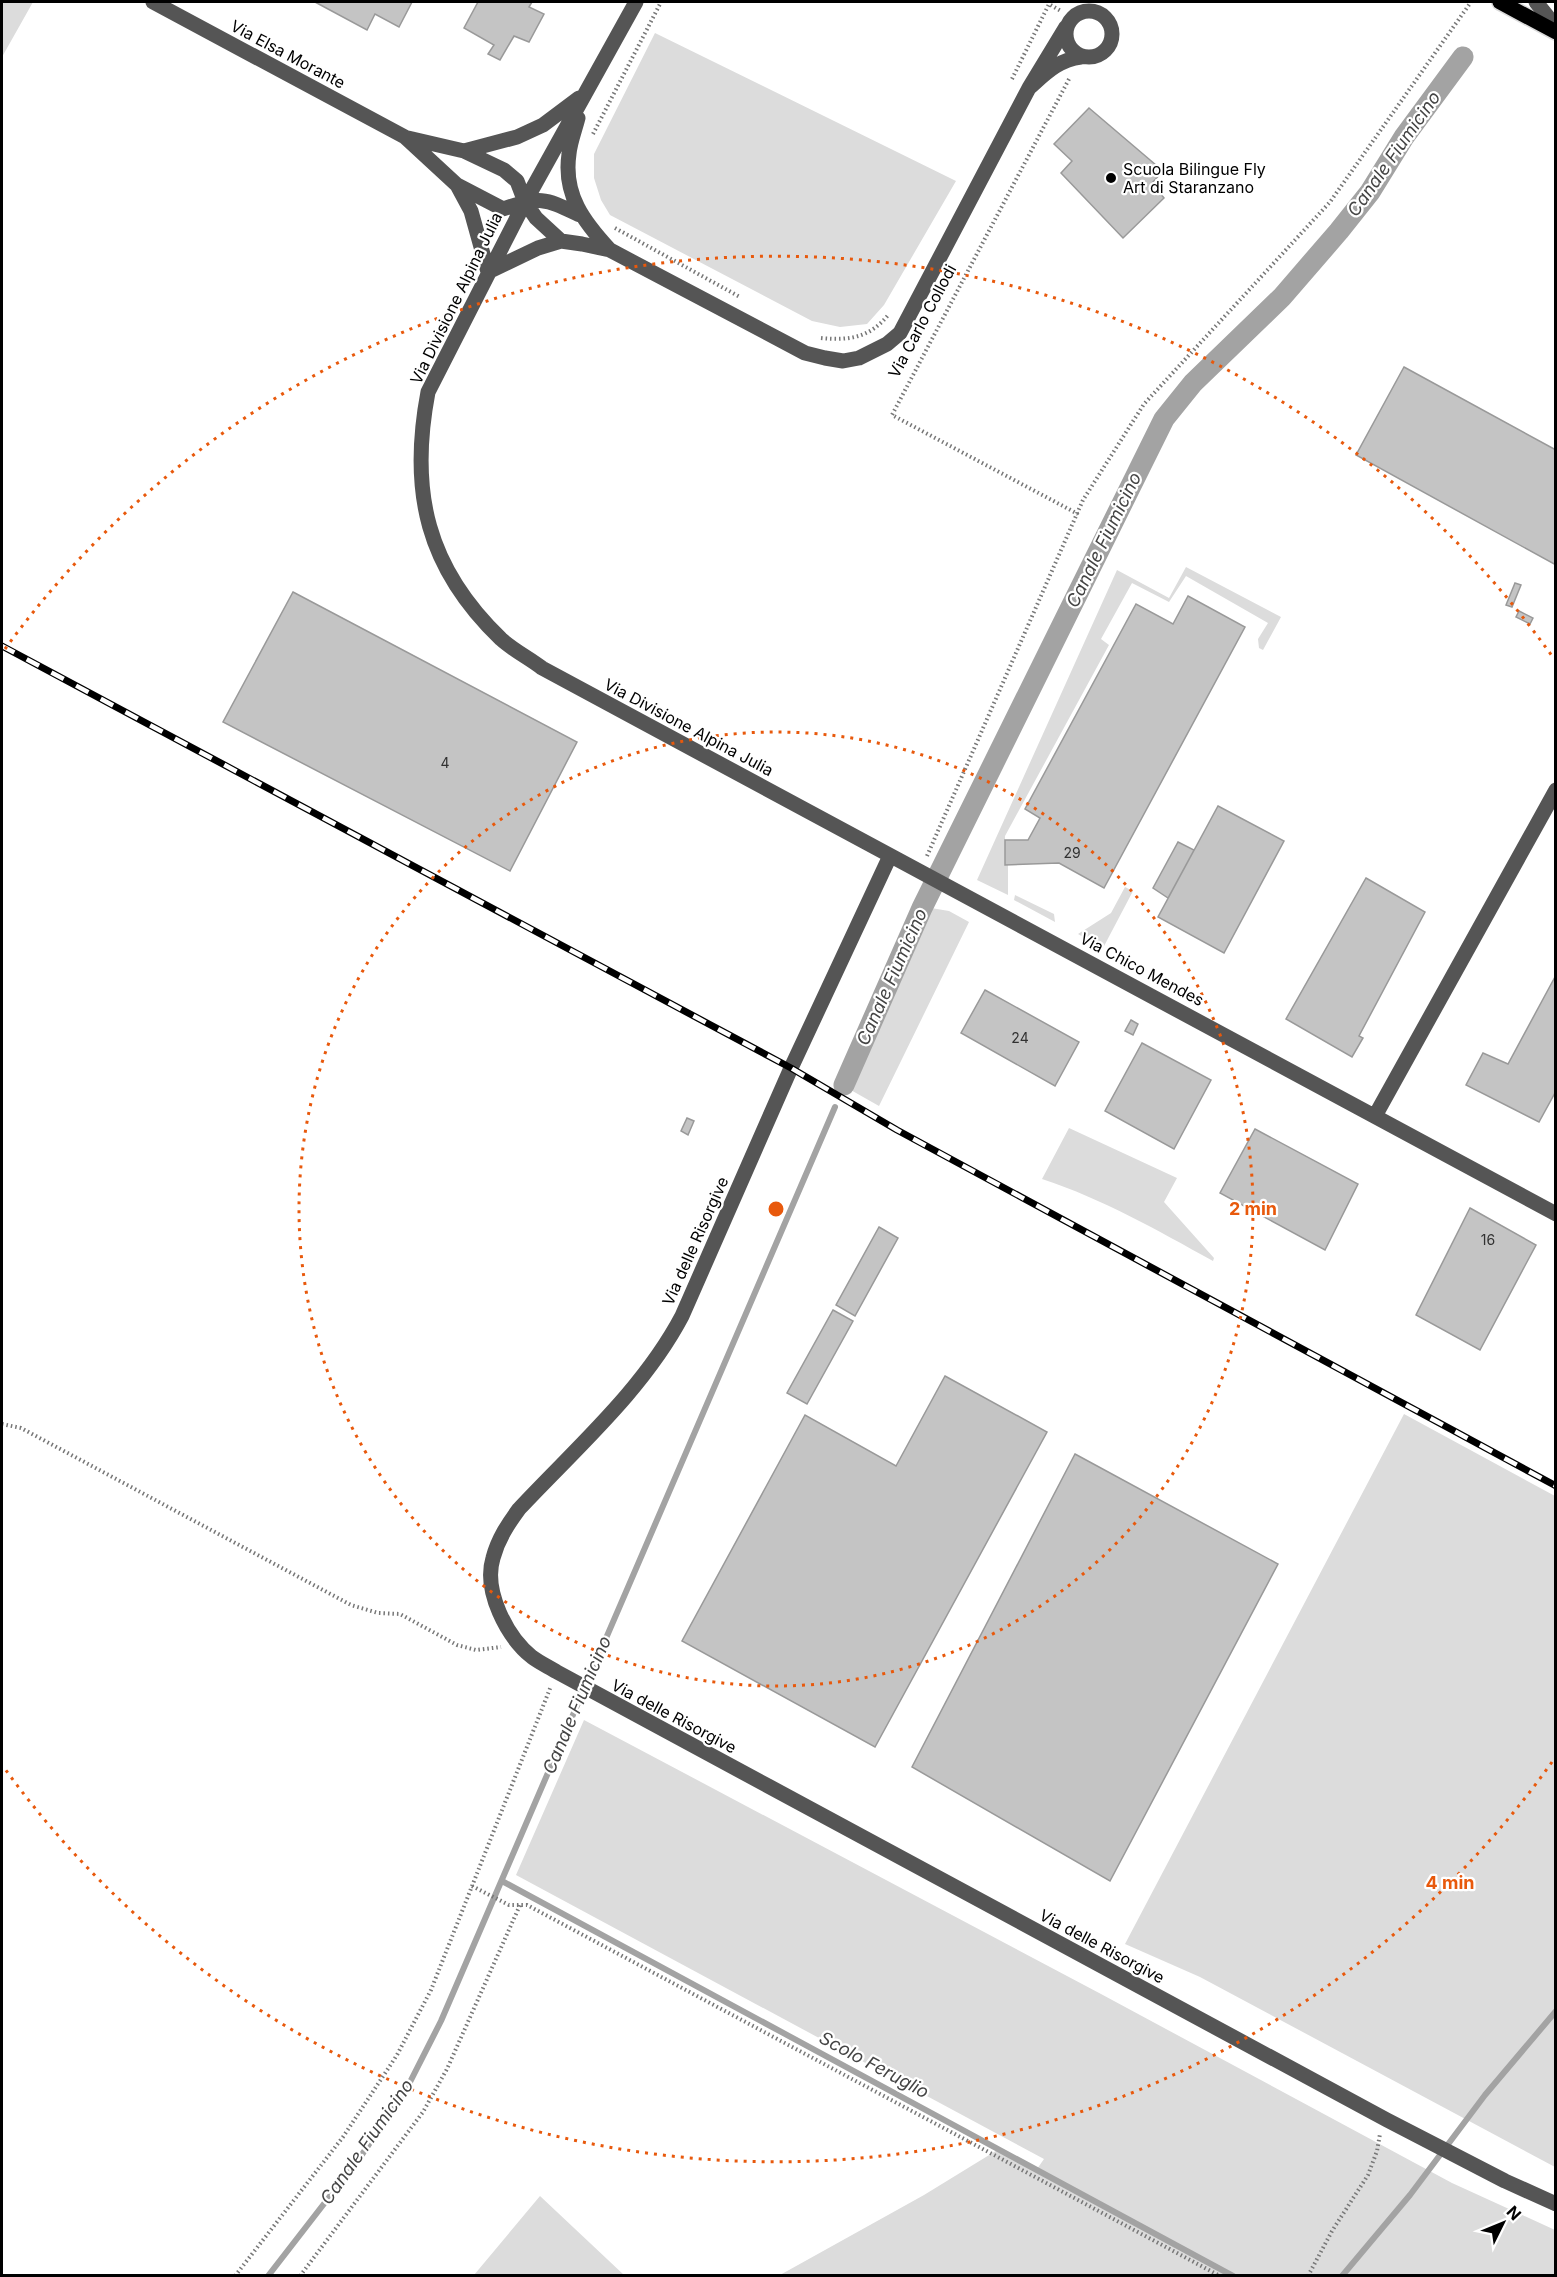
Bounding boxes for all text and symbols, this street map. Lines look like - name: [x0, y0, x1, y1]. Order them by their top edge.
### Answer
- street label: Via Elsa Morante: [227, 15, 349, 93]
- water label: Canale Fiumicino: [1343, 87, 1445, 220]
- place label: Scuola Bilingue Fly Art di Staranzano: [1123, 159, 1266, 197]
- marker: Scuola Bilingue Fly Art di Staranzano: [1104, 171, 1118, 185]
- street label: Via Divisione Alpina Julia: [406, 209, 506, 387]
- street label: Via Carlo Collodi: [884, 261, 960, 381]
- water label: Canale Fiumicino: [1062, 469, 1145, 611]
- street label: Via Divisione Alpina Julia: [601, 674, 777, 780]
- house number: 4: [440, 754, 450, 771]
- house number: 29: [1063, 844, 1081, 861]
- water label: Canale Fiumicino: [852, 905, 931, 1048]
- street label: Via Chico Mendes: [1077, 928, 1207, 1010]
- house number: 24: [1011, 1029, 1029, 1046]
- street label: Via delle Risorgive: [658, 1174, 732, 1308]
- text: 2 min: [1229, 1198, 1277, 1219]
- centre of rings: [766, 1199, 786, 1219]
- house number: 16: [1481, 1231, 1495, 1248]
- water label: Canale Fiumicino: [538, 1633, 615, 1777]
- street label: Via delle Risorgive: [608, 1675, 740, 1757]
- text: 4 min: [1426, 1872, 1474, 1893]
- street label: Via delle Risorgive: [1036, 1905, 1168, 1987]
- water label: Scolo Feruglio: [816, 2027, 933, 2102]
- water label: Canale Fiumicino: [316, 2075, 418, 2208]
- north arrow: [1473, 2193, 1533, 2253]
- text: N: [1502, 2201, 1525, 2224]

